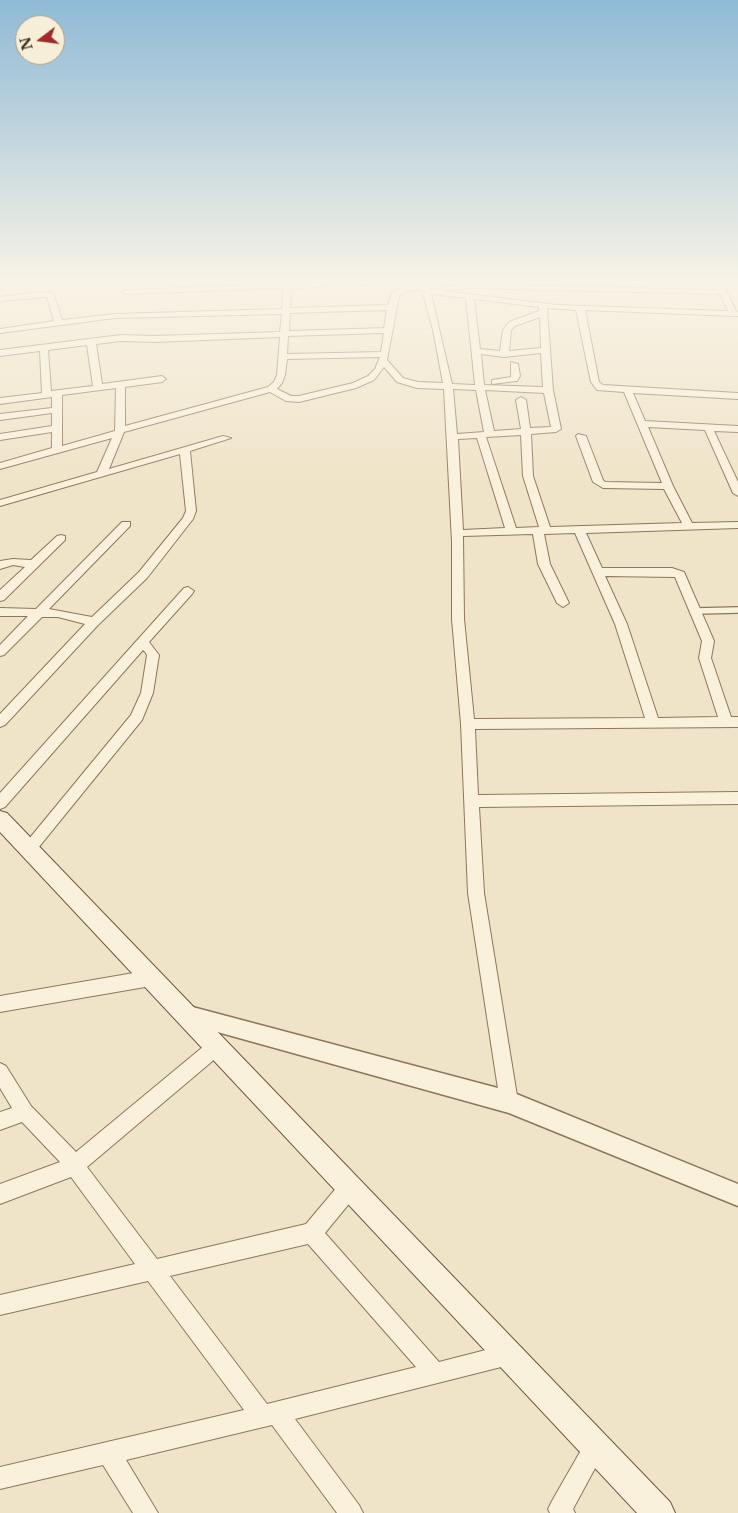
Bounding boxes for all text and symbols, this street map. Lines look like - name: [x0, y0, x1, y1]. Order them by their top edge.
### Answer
- north arrow: [15, 15, 65, 65]
- text: N: [16, 35, 37, 52]

